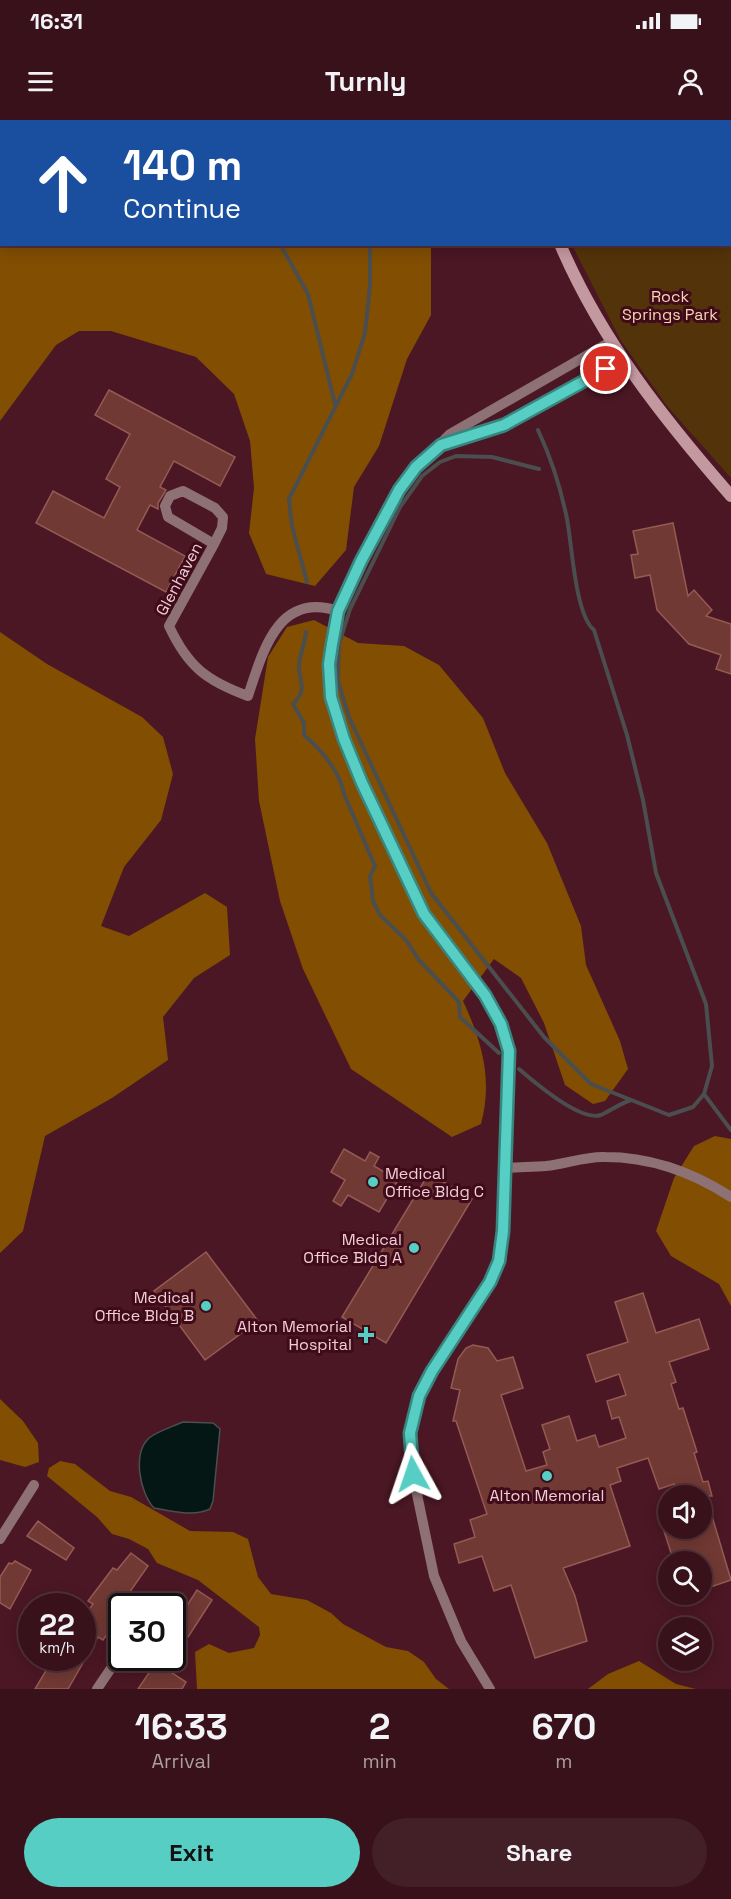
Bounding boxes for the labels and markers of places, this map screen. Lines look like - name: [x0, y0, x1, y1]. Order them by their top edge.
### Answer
- pin: [580, 343, 631, 394]
- place label: Medical Office Bldg C: [385, 1163, 484, 1202]
- marker: Medical Office Bldg C: [366, 1175, 380, 1189]
- place label: Medical Office Bldg A: [303, 1229, 402, 1268]
- marker: Medical Office Bldg A: [407, 1241, 421, 1255]
- place label: Medical Office Bldg B: [95, 1287, 194, 1326]
- marker: Medical Office Bldg B: [199, 1299, 213, 1313]
- place label: Alton Memorial Hospital: [237, 1316, 352, 1355]
- marker: Alton Memorial Hospital: [357, 1326, 375, 1344]
- marker: Alton Memorial: [540, 1469, 554, 1483]
- place label: Alton Memorial: [490, 1485, 604, 1506]

